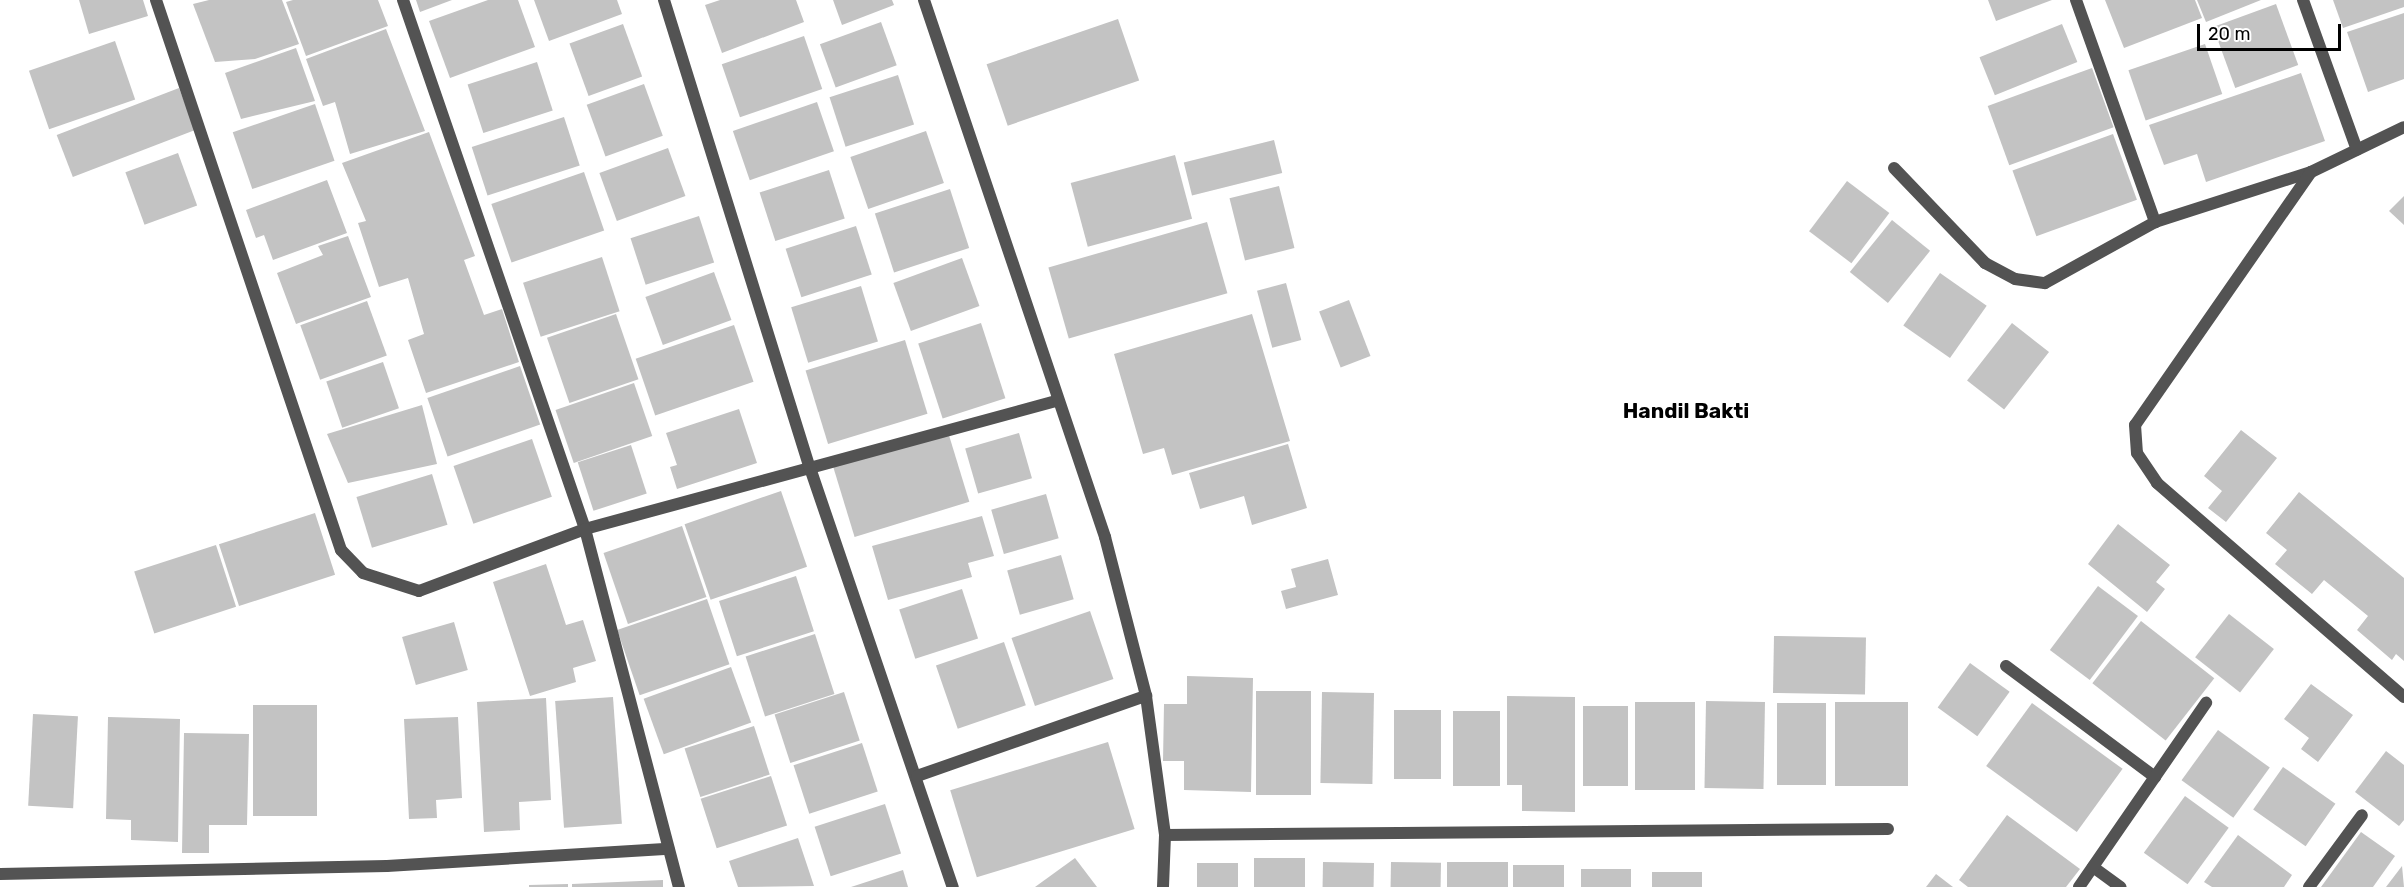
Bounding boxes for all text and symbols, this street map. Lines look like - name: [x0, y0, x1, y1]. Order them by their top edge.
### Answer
- scale bar: [2200, 12, 2344, 50]
- text: 20 m: [2208, 23, 2250, 45]
- district label: Handil Bakti: [1623, 398, 1749, 424]

